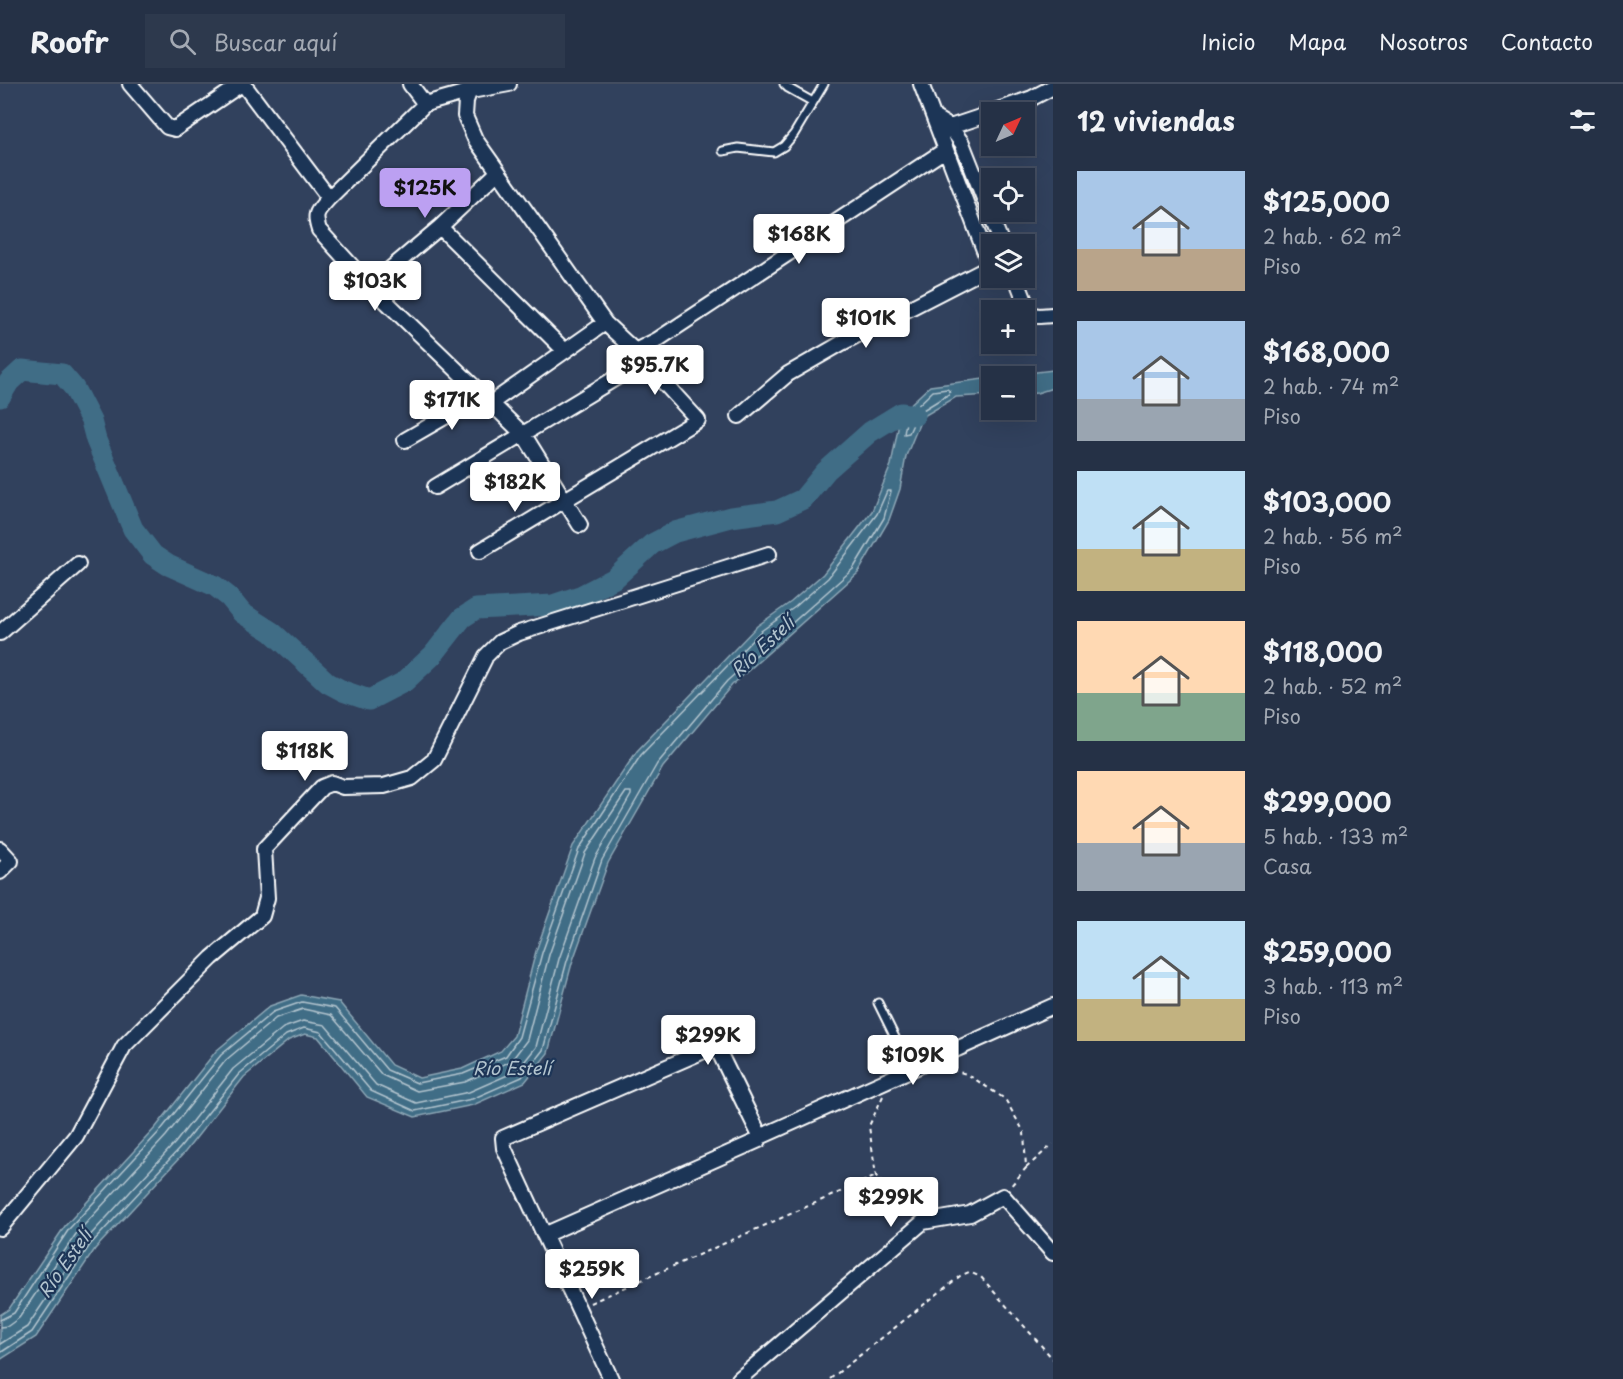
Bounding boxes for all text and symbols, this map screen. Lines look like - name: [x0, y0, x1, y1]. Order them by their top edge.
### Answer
- search box: [145, 14, 565, 68]
- text: Roofr: [30, 20, 109, 63]
- icon: search: [166, 25, 199, 58]
- text: Buscar aquí: [214, 25, 337, 58]
- text: Inicio: [1201, 25, 1255, 57]
- text: Mapa: [1288, 25, 1346, 57]
- text: Nosotros: [1379, 25, 1468, 57]
- text: Contacto: [1501, 25, 1593, 57]
- text: 12 viviendas: [1077, 101, 1235, 140]
- north arrow: [981, 102, 1035, 156]
- map controls: [981, 102, 1035, 420]
- icon: filters: [1566, 104, 1599, 137]
- pin: $125K: [383, 168, 467, 219]
- button: locate: [981, 168, 1035, 222]
- text: $125K: [394, 172, 456, 202]
- text: $125,000: [1263, 182, 1390, 221]
- icon: home: [1125, 195, 1197, 267]
- pin: $168K: [757, 214, 841, 265]
- text: $168K: [767, 218, 831, 248]
- text: 2 hab. · 62 m²: [1263, 221, 1402, 251]
- button: layers: [981, 234, 1035, 288]
- text: Piso: [1263, 251, 1301, 281]
- pin: $103K: [333, 261, 417, 312]
- text: $103K: [343, 265, 407, 295]
- pin: $101K: [824, 298, 908, 349]
- button: +: [981, 300, 1035, 354]
- text: $101K: [836, 302, 896, 332]
- text: $168,000: [1263, 332, 1390, 371]
- pin: $95.7K: [606, 345, 704, 396]
- icon: home: [1125, 345, 1197, 417]
- text: $95.7K: [621, 349, 689, 379]
- button: −: [981, 366, 1035, 420]
- text: 2 hab. · 74 m²: [1263, 371, 1399, 401]
- pin: $171K: [410, 380, 494, 431]
- text: $171K: [424, 384, 480, 414]
- text: Piso: [1263, 401, 1301, 431]
- pin: $182K: [473, 462, 557, 513]
- text: $182K: [484, 466, 546, 496]
- text: $103,000: [1263, 482, 1391, 521]
- icon: home: [1125, 495, 1197, 567]
- text: 2 hab. · 56 m²: [1263, 521, 1403, 551]
- text: Piso: [1263, 551, 1301, 581]
- water label: Río Estelí: [724, 606, 803, 683]
- text: $118,000: [1263, 632, 1383, 671]
- icon: home: [1125, 645, 1197, 717]
- text: 2 hab. · 52 m²: [1263, 671, 1402, 701]
- text: Piso: [1263, 701, 1301, 731]
- pin: $118K: [263, 731, 347, 782]
- text: $118K: [276, 735, 334, 765]
- text: $299,000: [1263, 782, 1392, 821]
- icon: home: [1125, 795, 1197, 867]
- text: 5 hab. · 133 m²: [1263, 821, 1408, 851]
- text: Casa: [1263, 851, 1312, 881]
- text: $259,000: [1263, 932, 1392, 971]
- icon: home: [1125, 945, 1197, 1017]
- text: 3 hab. · 113 m²: [1263, 971, 1403, 1001]
- text: Piso: [1263, 1001, 1301, 1031]
- pin: $299K: [666, 1015, 750, 1066]
- text: $299K: [675, 1019, 741, 1049]
- pin: $109K: [871, 1035, 955, 1086]
- text: $109K: [882, 1039, 944, 1069]
- water label: Río Estelí: [473, 1054, 555, 1081]
- pin: $299K: [849, 1177, 933, 1228]
- text: $299K: [858, 1181, 924, 1211]
- water label: Río Estelí: [31, 1220, 100, 1303]
- pin: $259K: [550, 1249, 634, 1300]
- text: $259K: [559, 1253, 625, 1283]

